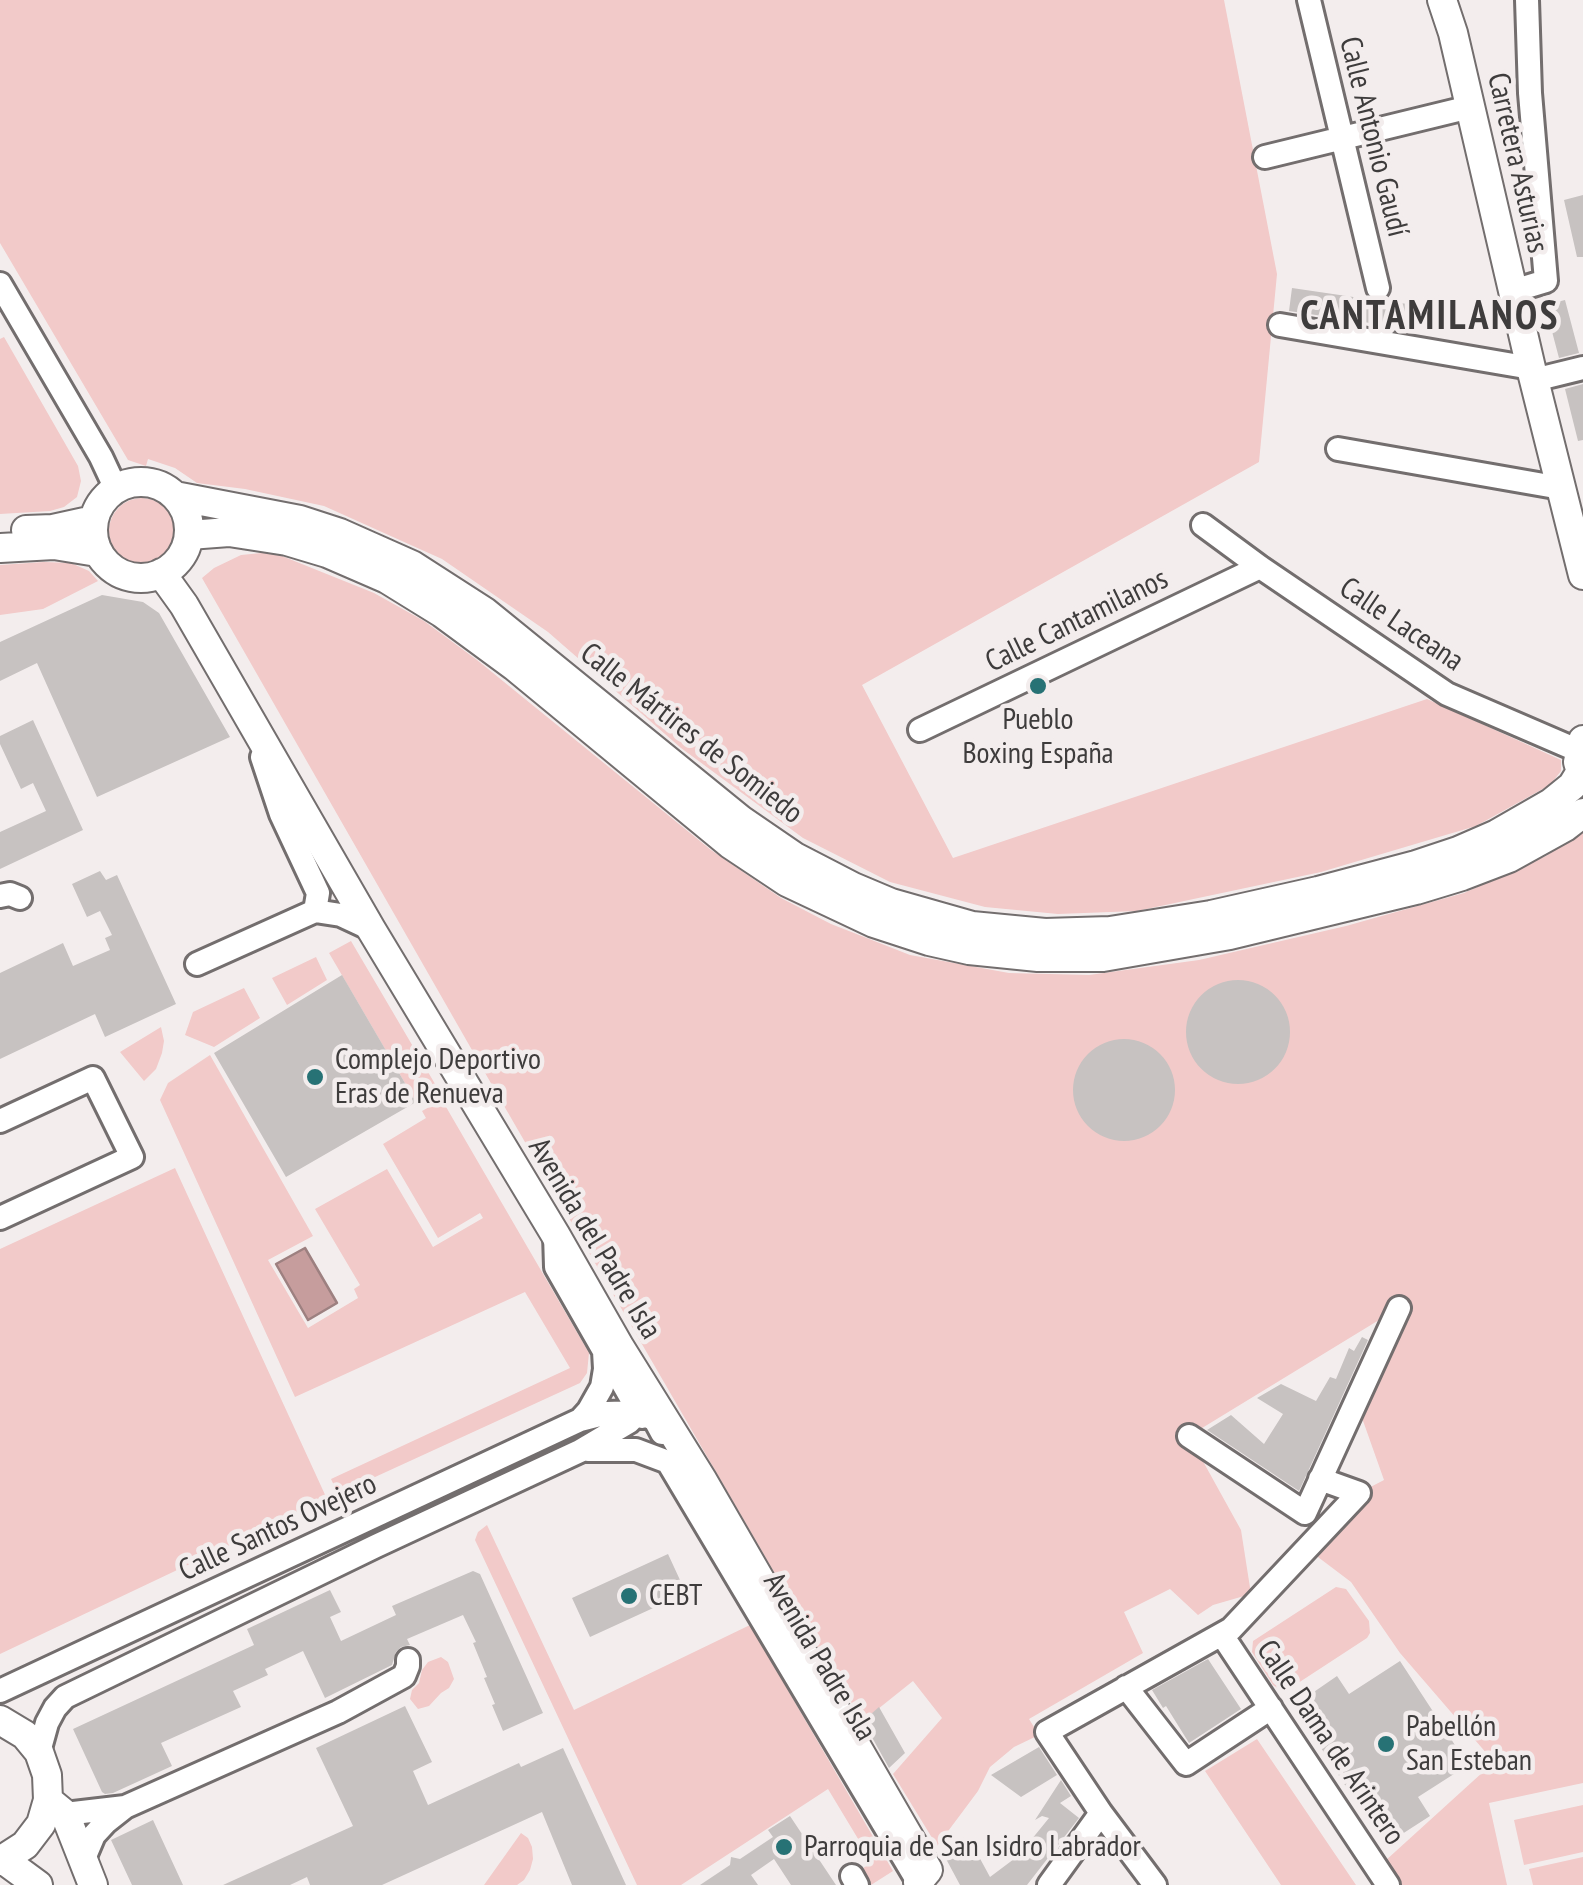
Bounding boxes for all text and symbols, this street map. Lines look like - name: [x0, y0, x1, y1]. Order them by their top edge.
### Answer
- street label: Calle Antonio Gaudí: [1331, 33, 1415, 241]
- street label: Carretera Asturias: [1479, 69, 1555, 257]
- district label: CANTAMILANOS: [1300, 294, 1560, 342]
- street label: Calle Cantamilanos: [980, 561, 1174, 681]
- street label: Calle Laceana: [1332, 570, 1470, 680]
- street label: Calle Mártires de Somiedo: [573, 636, 809, 832]
- marker: Pueblo Boxing España: [1027, 675, 1049, 697]
- place label: Pueblo Boxing España: [962, 702, 1114, 772]
- place label: Complejo Deportivo Eras de Renueva: [335, 1042, 541, 1112]
- marker: Complejo Deportivo Eras de Renueva: [304, 1066, 326, 1088]
- street label: Avenida del Padre Isla: [520, 1132, 668, 1346]
- street label: Calle Santos Ovejero: [174, 1467, 382, 1589]
- street label: Avenida Padre Isla: [755, 1567, 883, 1747]
- place label: CEBT: [649, 1578, 702, 1614]
- marker: CEBT: [618, 1585, 640, 1607]
- street label: Calle Dama de Arintero: [1248, 1634, 1412, 1852]
- place label: Pabellón San Esteban: [1406, 1709, 1532, 1780]
- marker: Pabellón San Esteban: [1375, 1733, 1397, 1755]
- place label: Parroquia de San Isidro Labrador: [804, 1829, 1141, 1865]
- marker: Parroquia de San Isidro Labrador: [773, 1836, 795, 1858]

